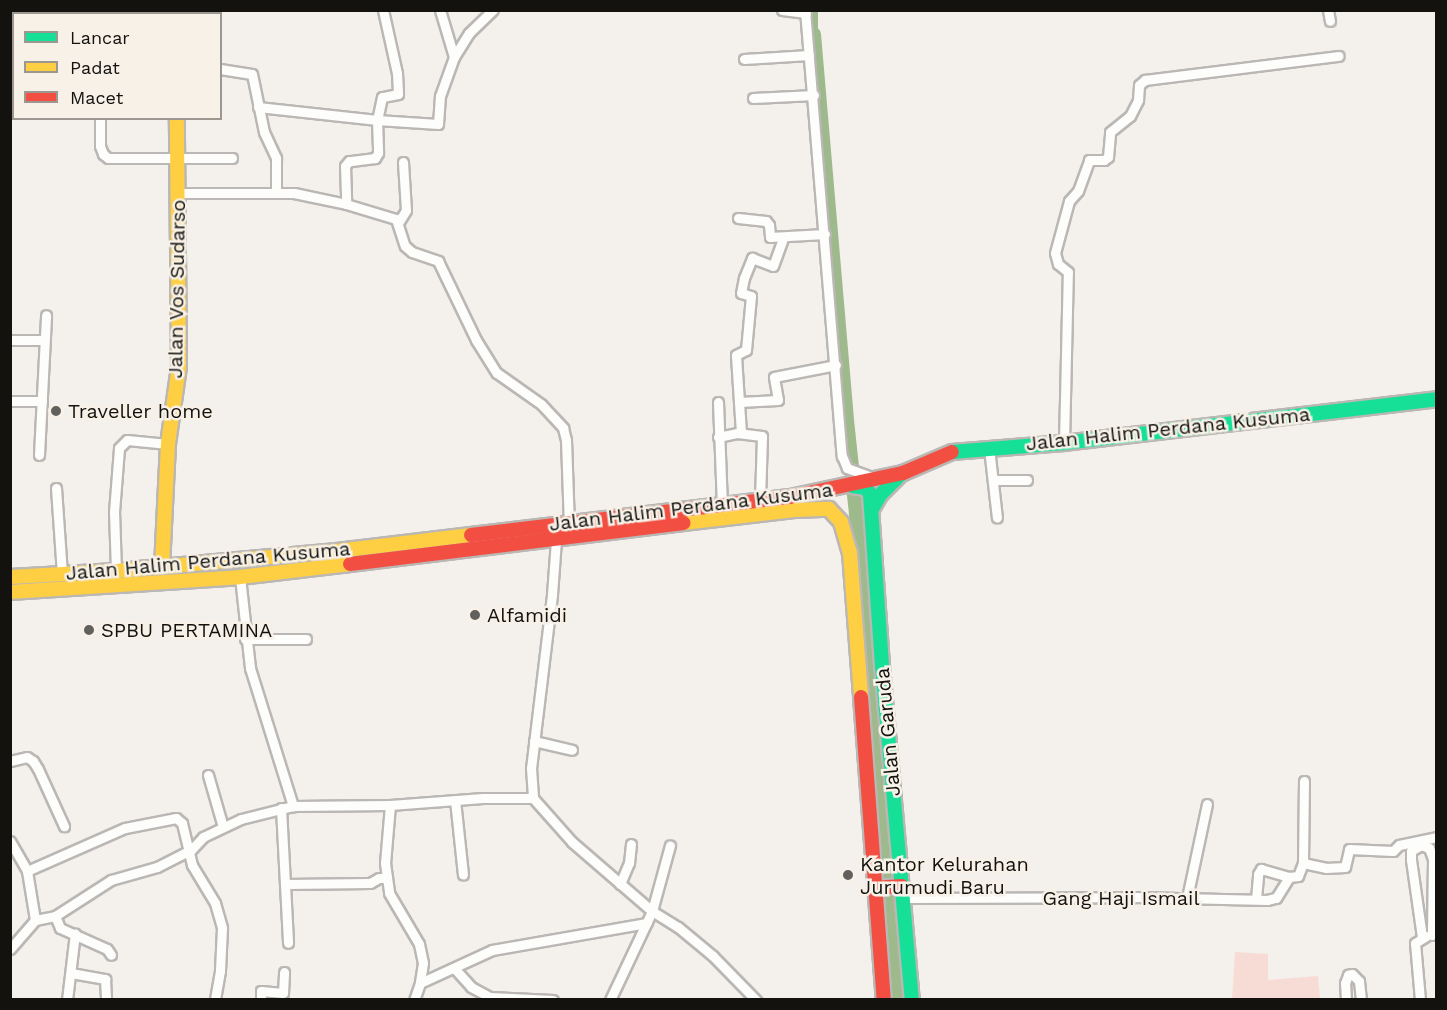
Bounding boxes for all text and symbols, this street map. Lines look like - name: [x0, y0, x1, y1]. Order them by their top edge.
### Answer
- legend: [12, 12, 222, 120]
- text: Lancar: [70, 27, 130, 48]
- text: Padat: [70, 57, 120, 78]
- text: Macet: [70, 87, 123, 108]
- street label: Jalan Vos Sudarso: [163, 199, 191, 379]
- place label: Traveller home: [68, 399, 213, 423]
- street label: Jalan Halim Perdana Kusuma: [1024, 402, 1312, 456]
- marker: Traveller home: [49, 404, 63, 418]
- street label: Jalan Halim Perdana Kusuma: [548, 478, 834, 536]
- street label: Jalan Halim Perdana Kusuma: [64, 537, 352, 585]
- place label: Alfamidi: [487, 603, 567, 627]
- marker: Alfamidi: [468, 608, 482, 622]
- place label: SPBU PERTAMINA: [101, 618, 272, 642]
- marker: SPBU PERTAMINA: [82, 623, 96, 637]
- street label: Jalan Garuda: [870, 667, 906, 797]
- place label: Kantor Kelurahan Jurumudi Baru: [860, 852, 1029, 899]
- marker: Kantor Kelurahan Jurumudi Baru: [841, 868, 855, 882]
- street label: Gang Haji Ismail: [1042, 886, 1200, 910]

